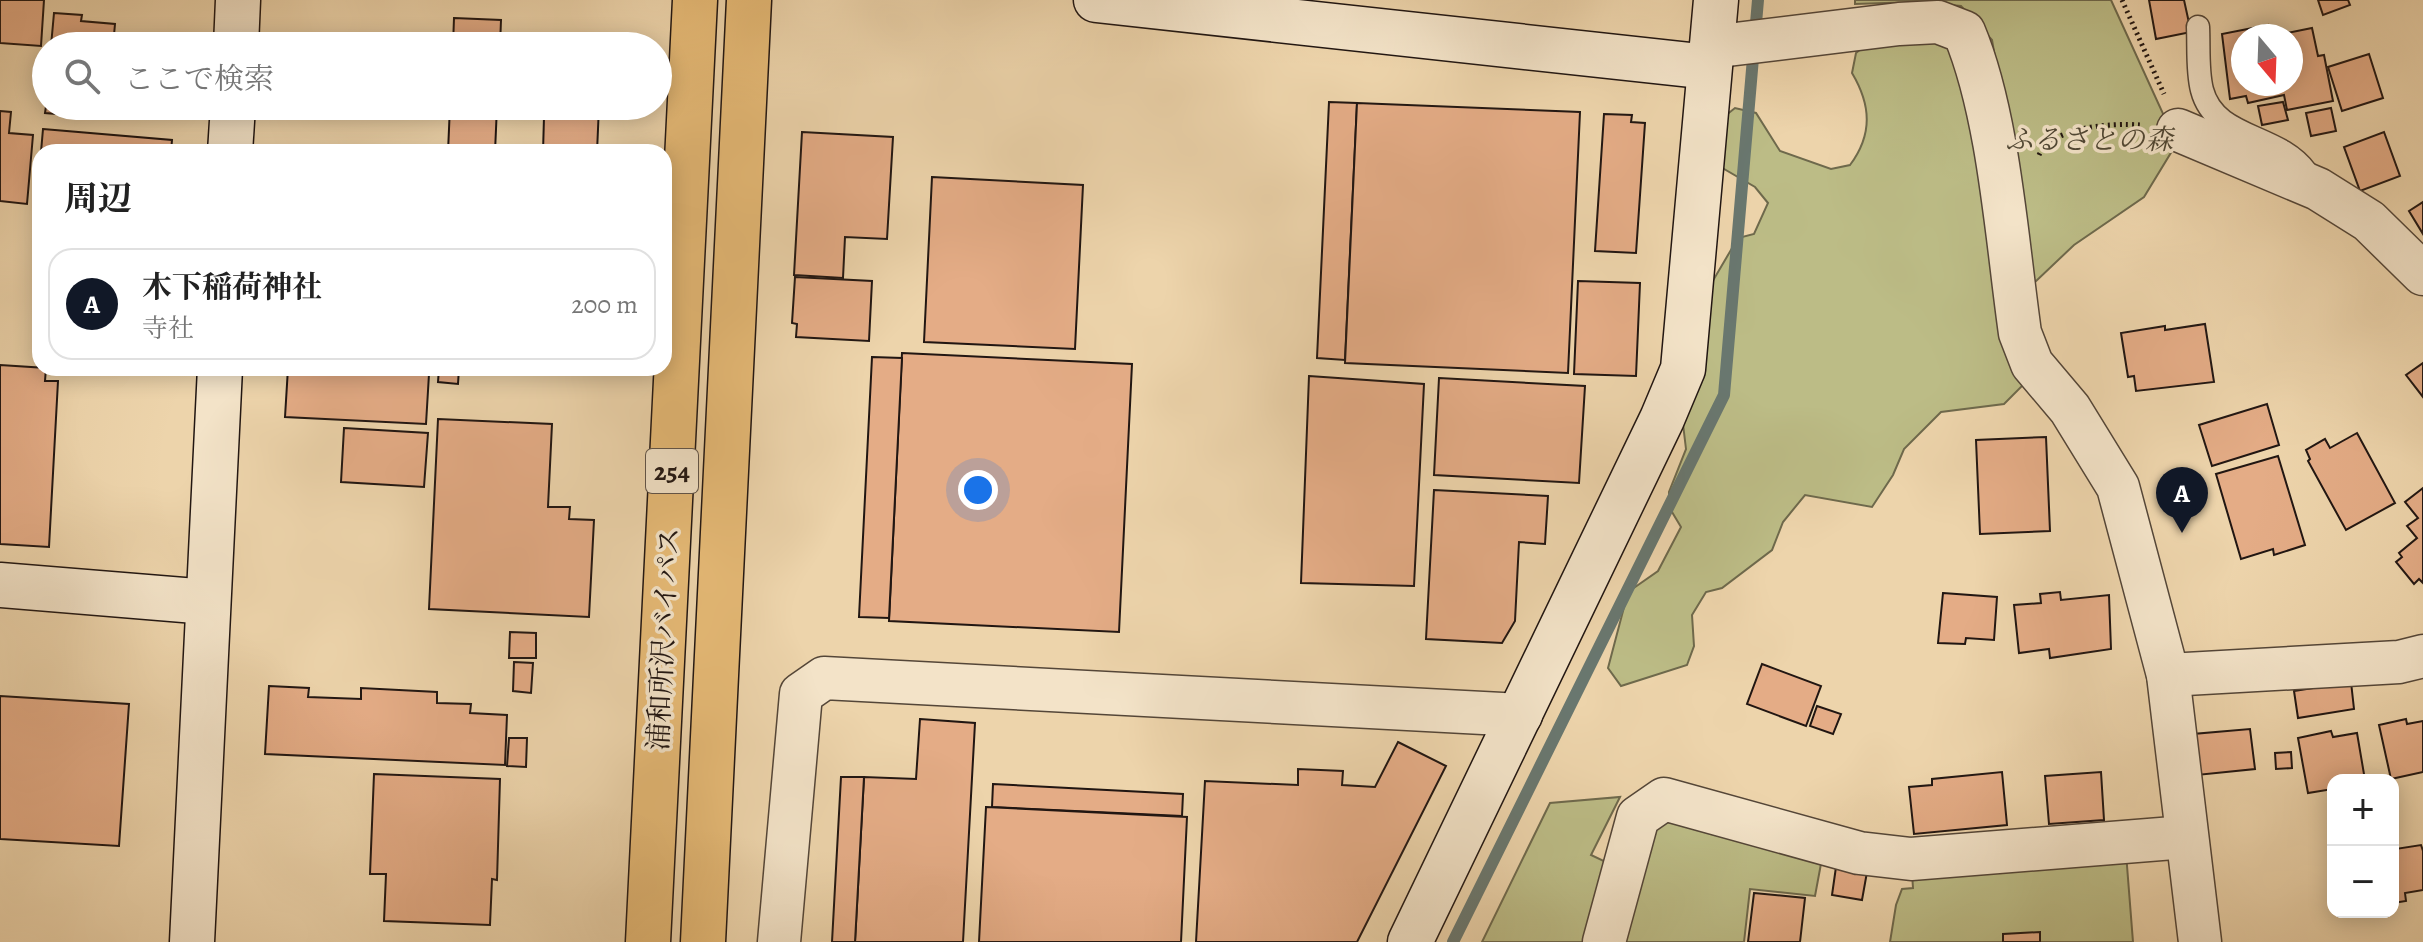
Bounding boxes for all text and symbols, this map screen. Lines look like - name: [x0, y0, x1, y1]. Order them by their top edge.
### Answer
- north arrow: [2231, 24, 2303, 96]
- search box: [32, 32, 672, 120]
- icon: search: [60, 54, 104, 98]
- text: ここで検索: [124, 59, 274, 99]
- park label: ふるさとの森: [2005, 121, 2176, 159]
- text: 周辺: [64, 175, 132, 222]
- text: 木下稲荷神社: [142, 267, 322, 307]
- text: A: [84, 287, 100, 322]
- text: 200 m: [571, 287, 638, 322]
- text: 寺社: [142, 311, 194, 346]
- road number: 254: [646, 449, 698, 493]
- pin: A: [2156, 467, 2208, 533]
- your location: [958, 470, 998, 510]
- street label: 浦和所沢バイパス: [639, 526, 689, 752]
- map controls: [2327, 774, 2399, 918]
- button: +: [2327, 774, 2399, 846]
- button: −: [2327, 846, 2399, 918]

